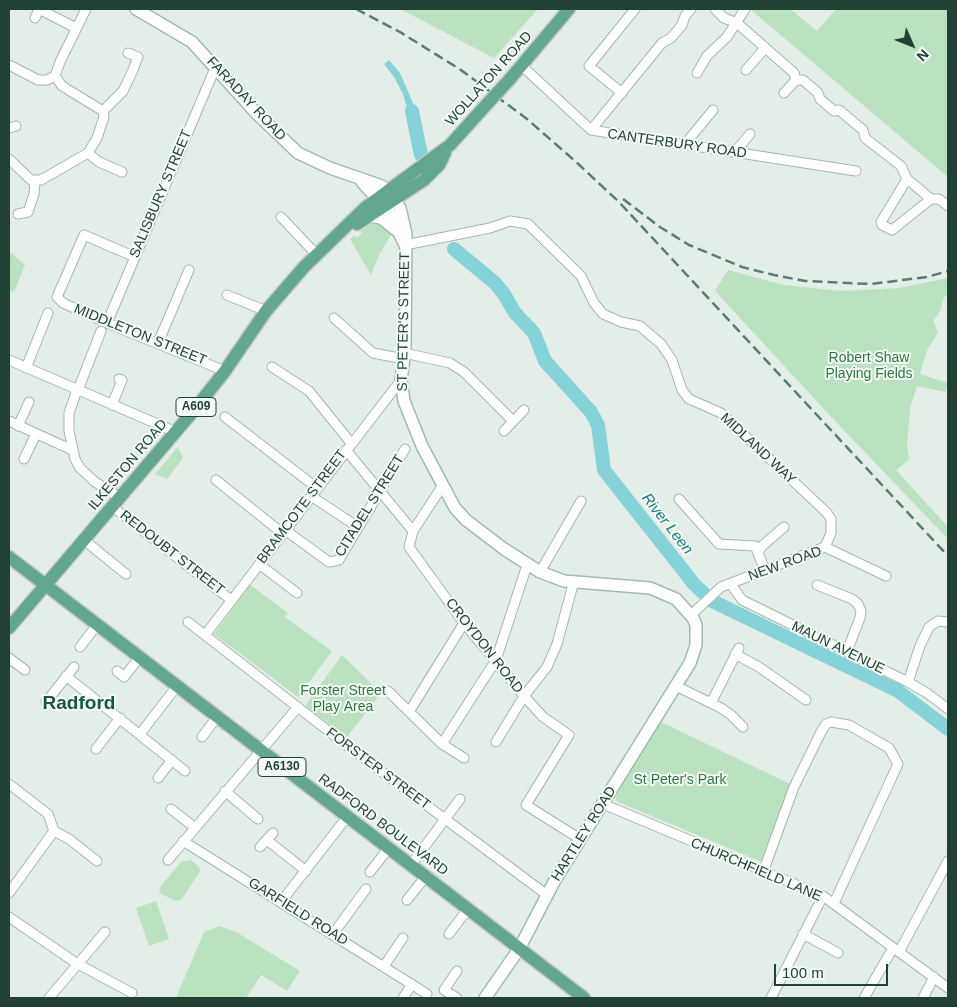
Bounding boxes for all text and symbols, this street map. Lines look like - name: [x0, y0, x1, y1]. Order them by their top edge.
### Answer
- north arrow: [887, 20, 937, 70]
- street label: WOLLATON ROAD: [442, 28, 536, 130]
- text: N: [914, 46, 932, 65]
- street label: FARADAY ROAD: [203, 54, 289, 144]
- street label: CANTERBURY ROAD: [606, 126, 748, 162]
- street label: SALISBURY STREET: [126, 127, 196, 261]
- street label: ST PETER'S STREET: [394, 252, 414, 392]
- street label: MIDDLETON STREET: [71, 301, 209, 369]
- park label: Robert Shaw Playing Fields: [825, 350, 913, 382]
- road number: A609: [176, 398, 216, 417]
- street label: MIDLAND WAY: [717, 410, 799, 488]
- street label: ILKESTON ROAD: [85, 416, 171, 514]
- street label: BRAMCOTE STREET: [254, 447, 350, 567]
- street label: CITADEL STREET: [332, 452, 408, 560]
- water label: River Leen: [638, 490, 696, 558]
- street label: REDOUBT STREET: [117, 507, 227, 599]
- street label: NEW ROAD: [746, 543, 824, 585]
- street label: CROYDON ROAD: [442, 595, 526, 697]
- street label: MAUN AVENUE: [789, 618, 887, 678]
- park label: Forster Street Play Area: [300, 683, 386, 716]
- district label: Radford: [43, 693, 115, 715]
- street label: FORSTER STREET: [323, 724, 433, 814]
- road number: A6130: [258, 758, 306, 776]
- street label: RADFORD BOULEVARD: [315, 771, 451, 879]
- park label: St Peter's Park: [634, 772, 726, 788]
- street label: HARTLEY ROAD: [548, 783, 620, 885]
- street label: CHURCHFIELD LANE: [688, 835, 824, 905]
- street label: GARFIELD ROAD: [245, 875, 351, 949]
- scale bar: [777, 954, 891, 986]
- text: 100 m: [782, 964, 824, 981]

